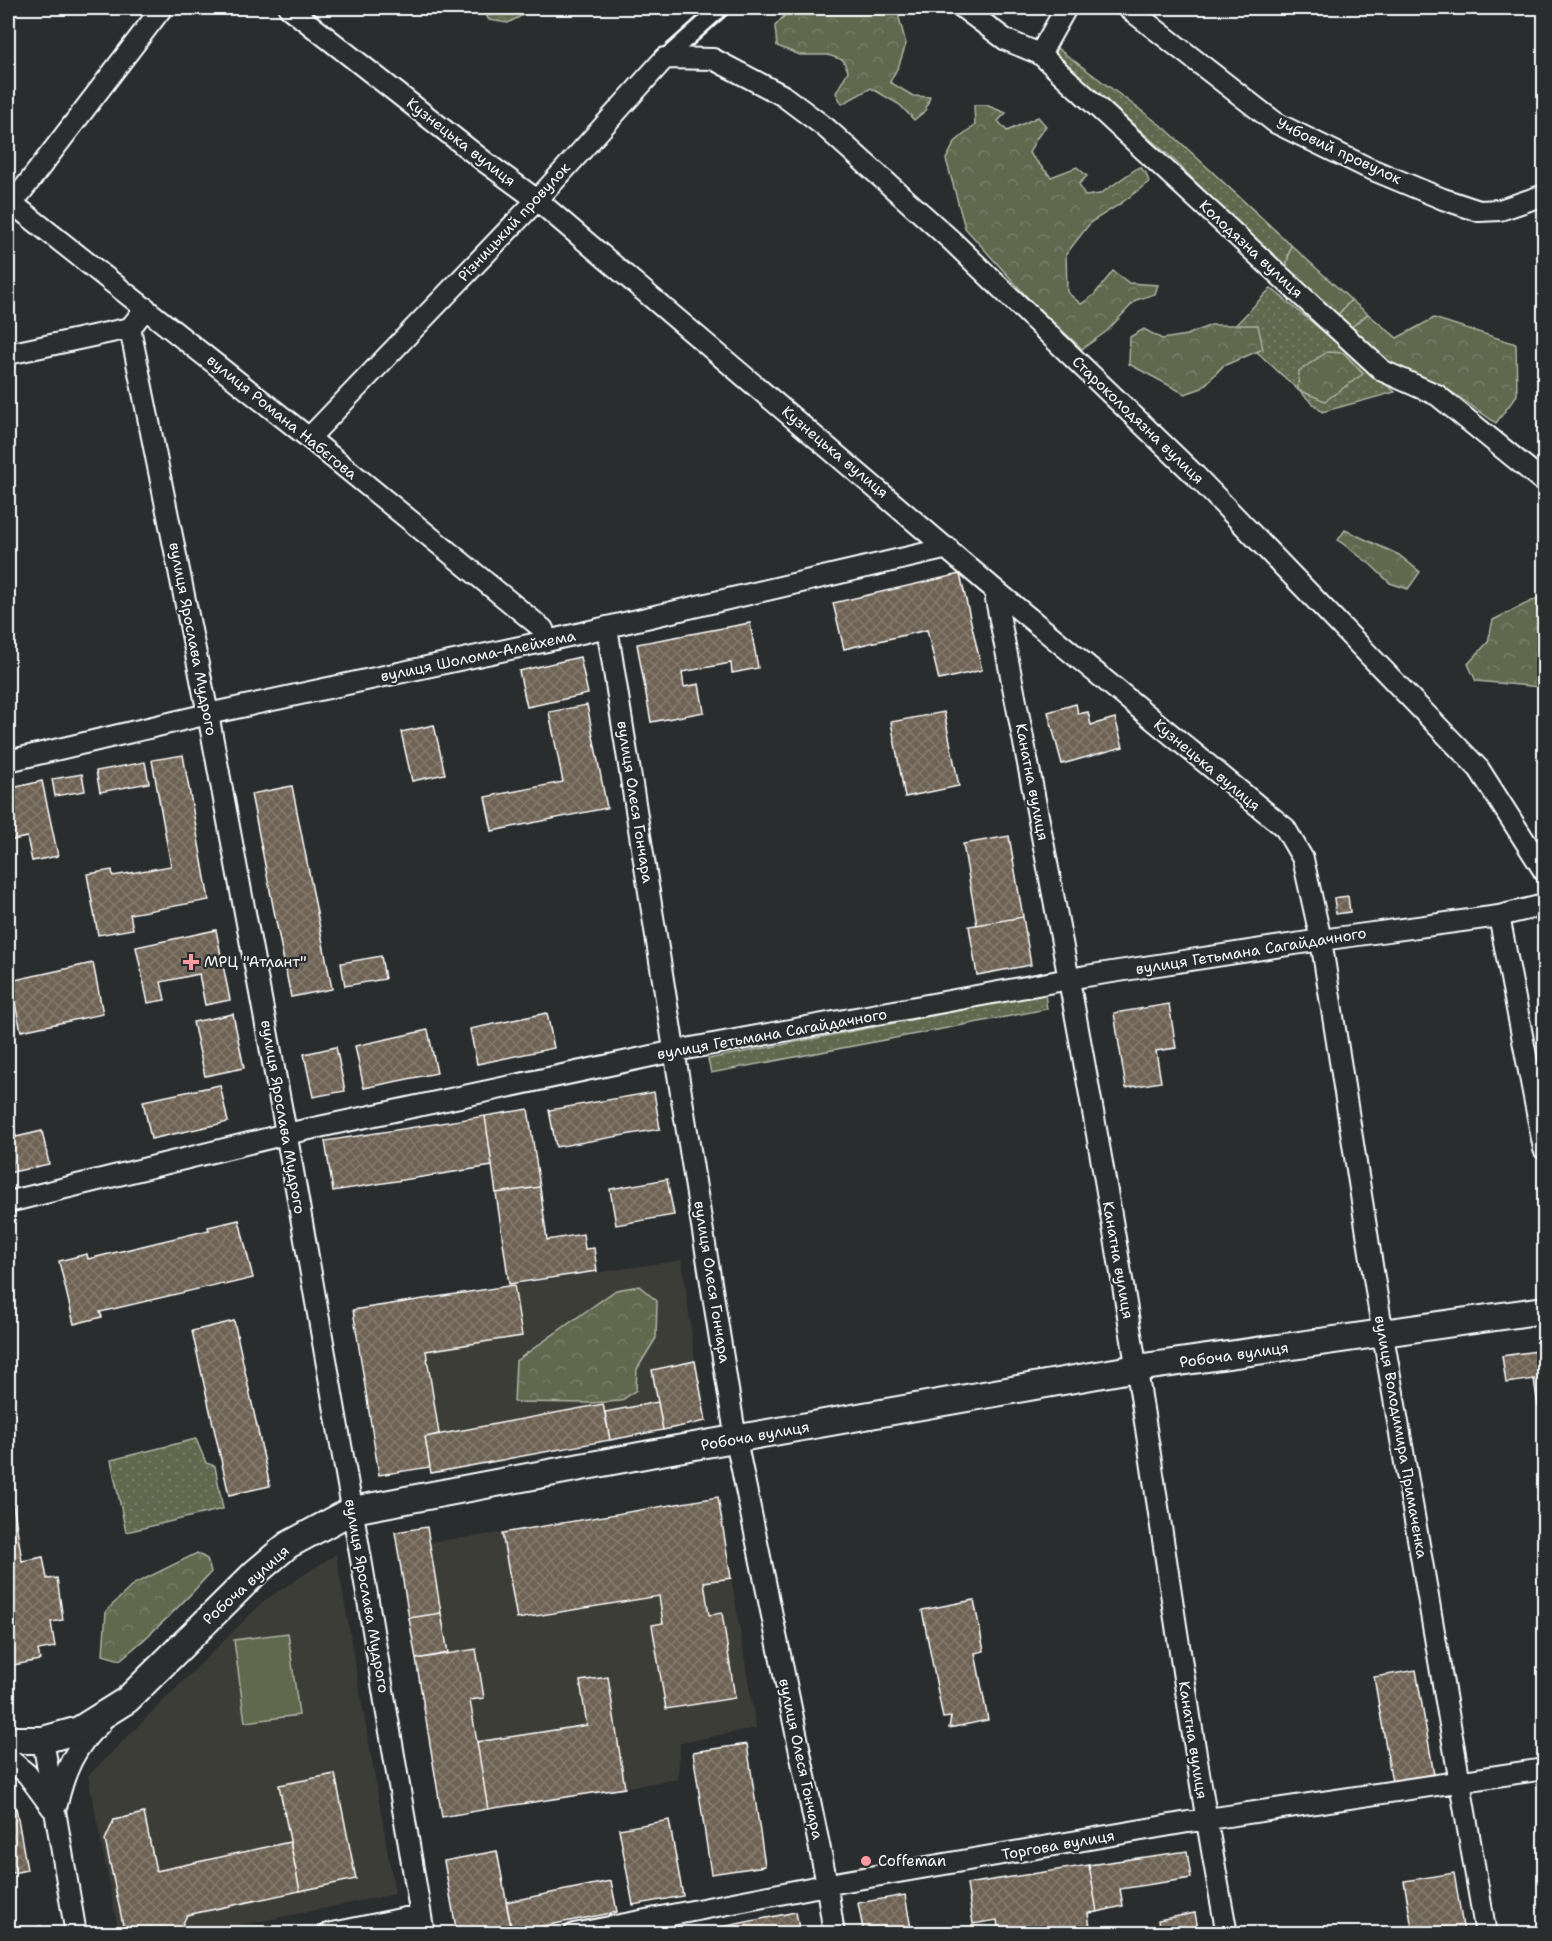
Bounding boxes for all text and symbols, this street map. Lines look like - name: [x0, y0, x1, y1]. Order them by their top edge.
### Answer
- street label: Кузнецька вулиця: [402, 93, 520, 191]
- street label: Учбовий провулок: [1273, 113, 1405, 189]
- street label: Різницький провулок: [453, 158, 575, 286]
- street label: Колодязна вулиця: [1195, 196, 1307, 302]
- street label: вулиця Романа Набєгова: [203, 350, 362, 484]
- street label: Староколодязна вулиця: [1068, 352, 1208, 488]
- street label: Кузнецька вулиця: [777, 401, 893, 503]
- street label: вулиця Ярослава Мудрого: [164, 541, 222, 737]
- street label: вулиця Шолома-Алейхема: [379, 625, 578, 686]
- street label: Кузнецька вулиця: [1149, 714, 1265, 816]
- street label: вулиця Олеся Гончара: [612, 719, 658, 885]
- street label: Канатна вулиця: [1011, 722, 1053, 842]
- street label: вулиця Гетьмана Сагайдачного: [1134, 923, 1368, 979]
- place label: МРЦ "Атлант": [204, 952, 307, 972]
- marker: МРЦ "Атлант": [182, 953, 200, 971]
- street label: вулиця Гетьмана Сагайдачного: [655, 1004, 889, 1064]
- street label: вулиця Ярослава Мудрого: [256, 1018, 310, 1216]
- street label: вулиця Олеся Гончара: [689, 1199, 735, 1365]
- street label: Канатна вулиця: [1098, 1200, 1138, 1320]
- street label: вулиця Володимира Примаченка: [1370, 1314, 1432, 1561]
- street label: Робоча вулиця: [1178, 1337, 1290, 1373]
- street label: Робоча вулиця: [699, 1417, 811, 1455]
- street label: вулиця Ярослава Мудрого: [340, 1497, 394, 1695]
- street label: Робоча вулиця: [198, 1541, 294, 1629]
- street label: вулиця Олеся Гончара: [774, 1677, 828, 1842]
- street label: Канатна вулиця: [1174, 1680, 1212, 1800]
- street label: Торгова вулиця: [1000, 1825, 1116, 1865]
- place label: Coffeman: [878, 1851, 946, 1871]
- marker: Coffeman: [859, 1854, 873, 1868]

